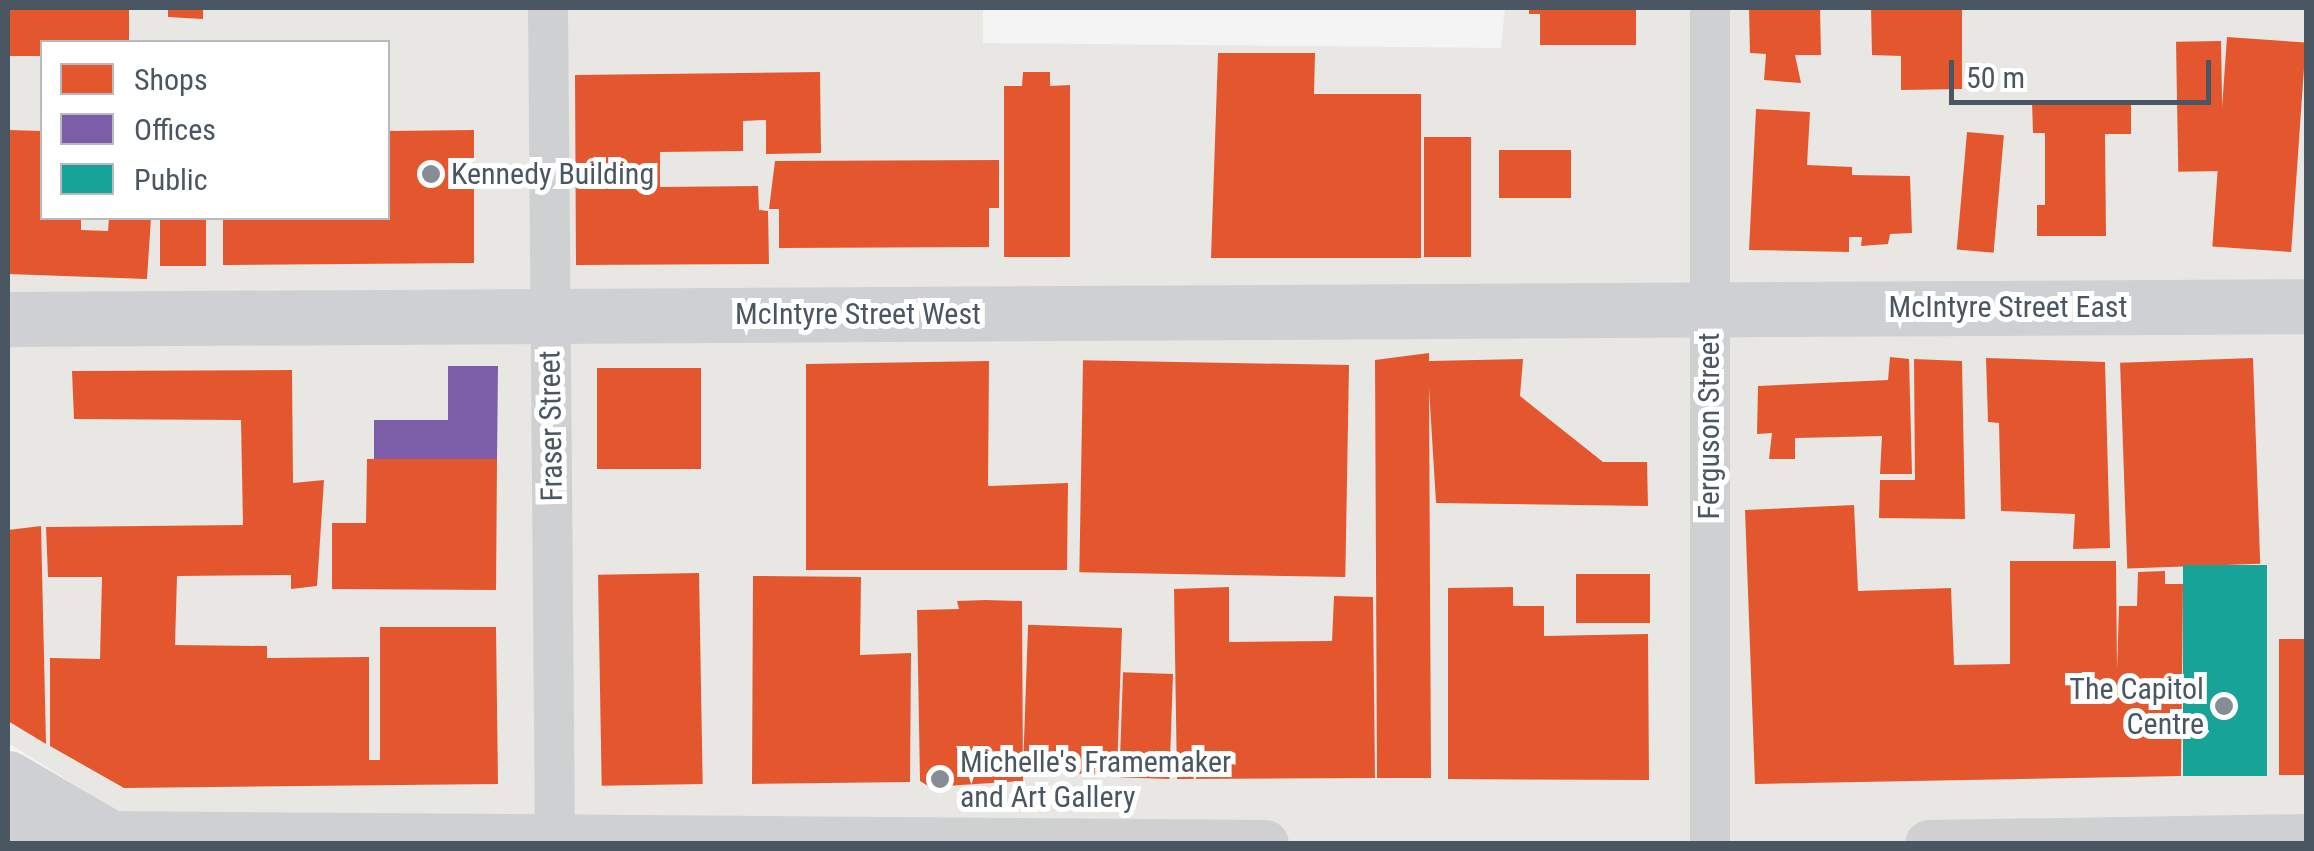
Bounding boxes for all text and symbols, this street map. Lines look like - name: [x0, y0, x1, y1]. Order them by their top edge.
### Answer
- legend: [40, 40, 390, 220]
- scale bar: [1954, 40, 2216, 102]
- text: 50 m: [1966, 60, 2025, 95]
- text: Shops: [134, 62, 208, 97]
- text: Offices: [134, 112, 216, 147]
- place label: Kennedy Building: [451, 156, 654, 192]
- text: Public: [134, 162, 208, 197]
- marker: Kennedy Building: [420, 163, 442, 185]
- street label: McIntyre Street East: [1889, 289, 2127, 325]
- street label: McIntyre Street West: [735, 296, 981, 332]
- street label: Ferguson Street: [1691, 333, 1727, 519]
- street label: Fraser Street: [532, 350, 570, 502]
- place label: The Capitol Centre: [2069, 671, 2204, 742]
- marker: The Capitol Centre: [2213, 695, 2235, 717]
- place label: Michelle's Framemaker and Art Gallery: [960, 744, 1231, 814]
- marker: Michelle's Framemaker and Art Gallery: [929, 768, 951, 790]

